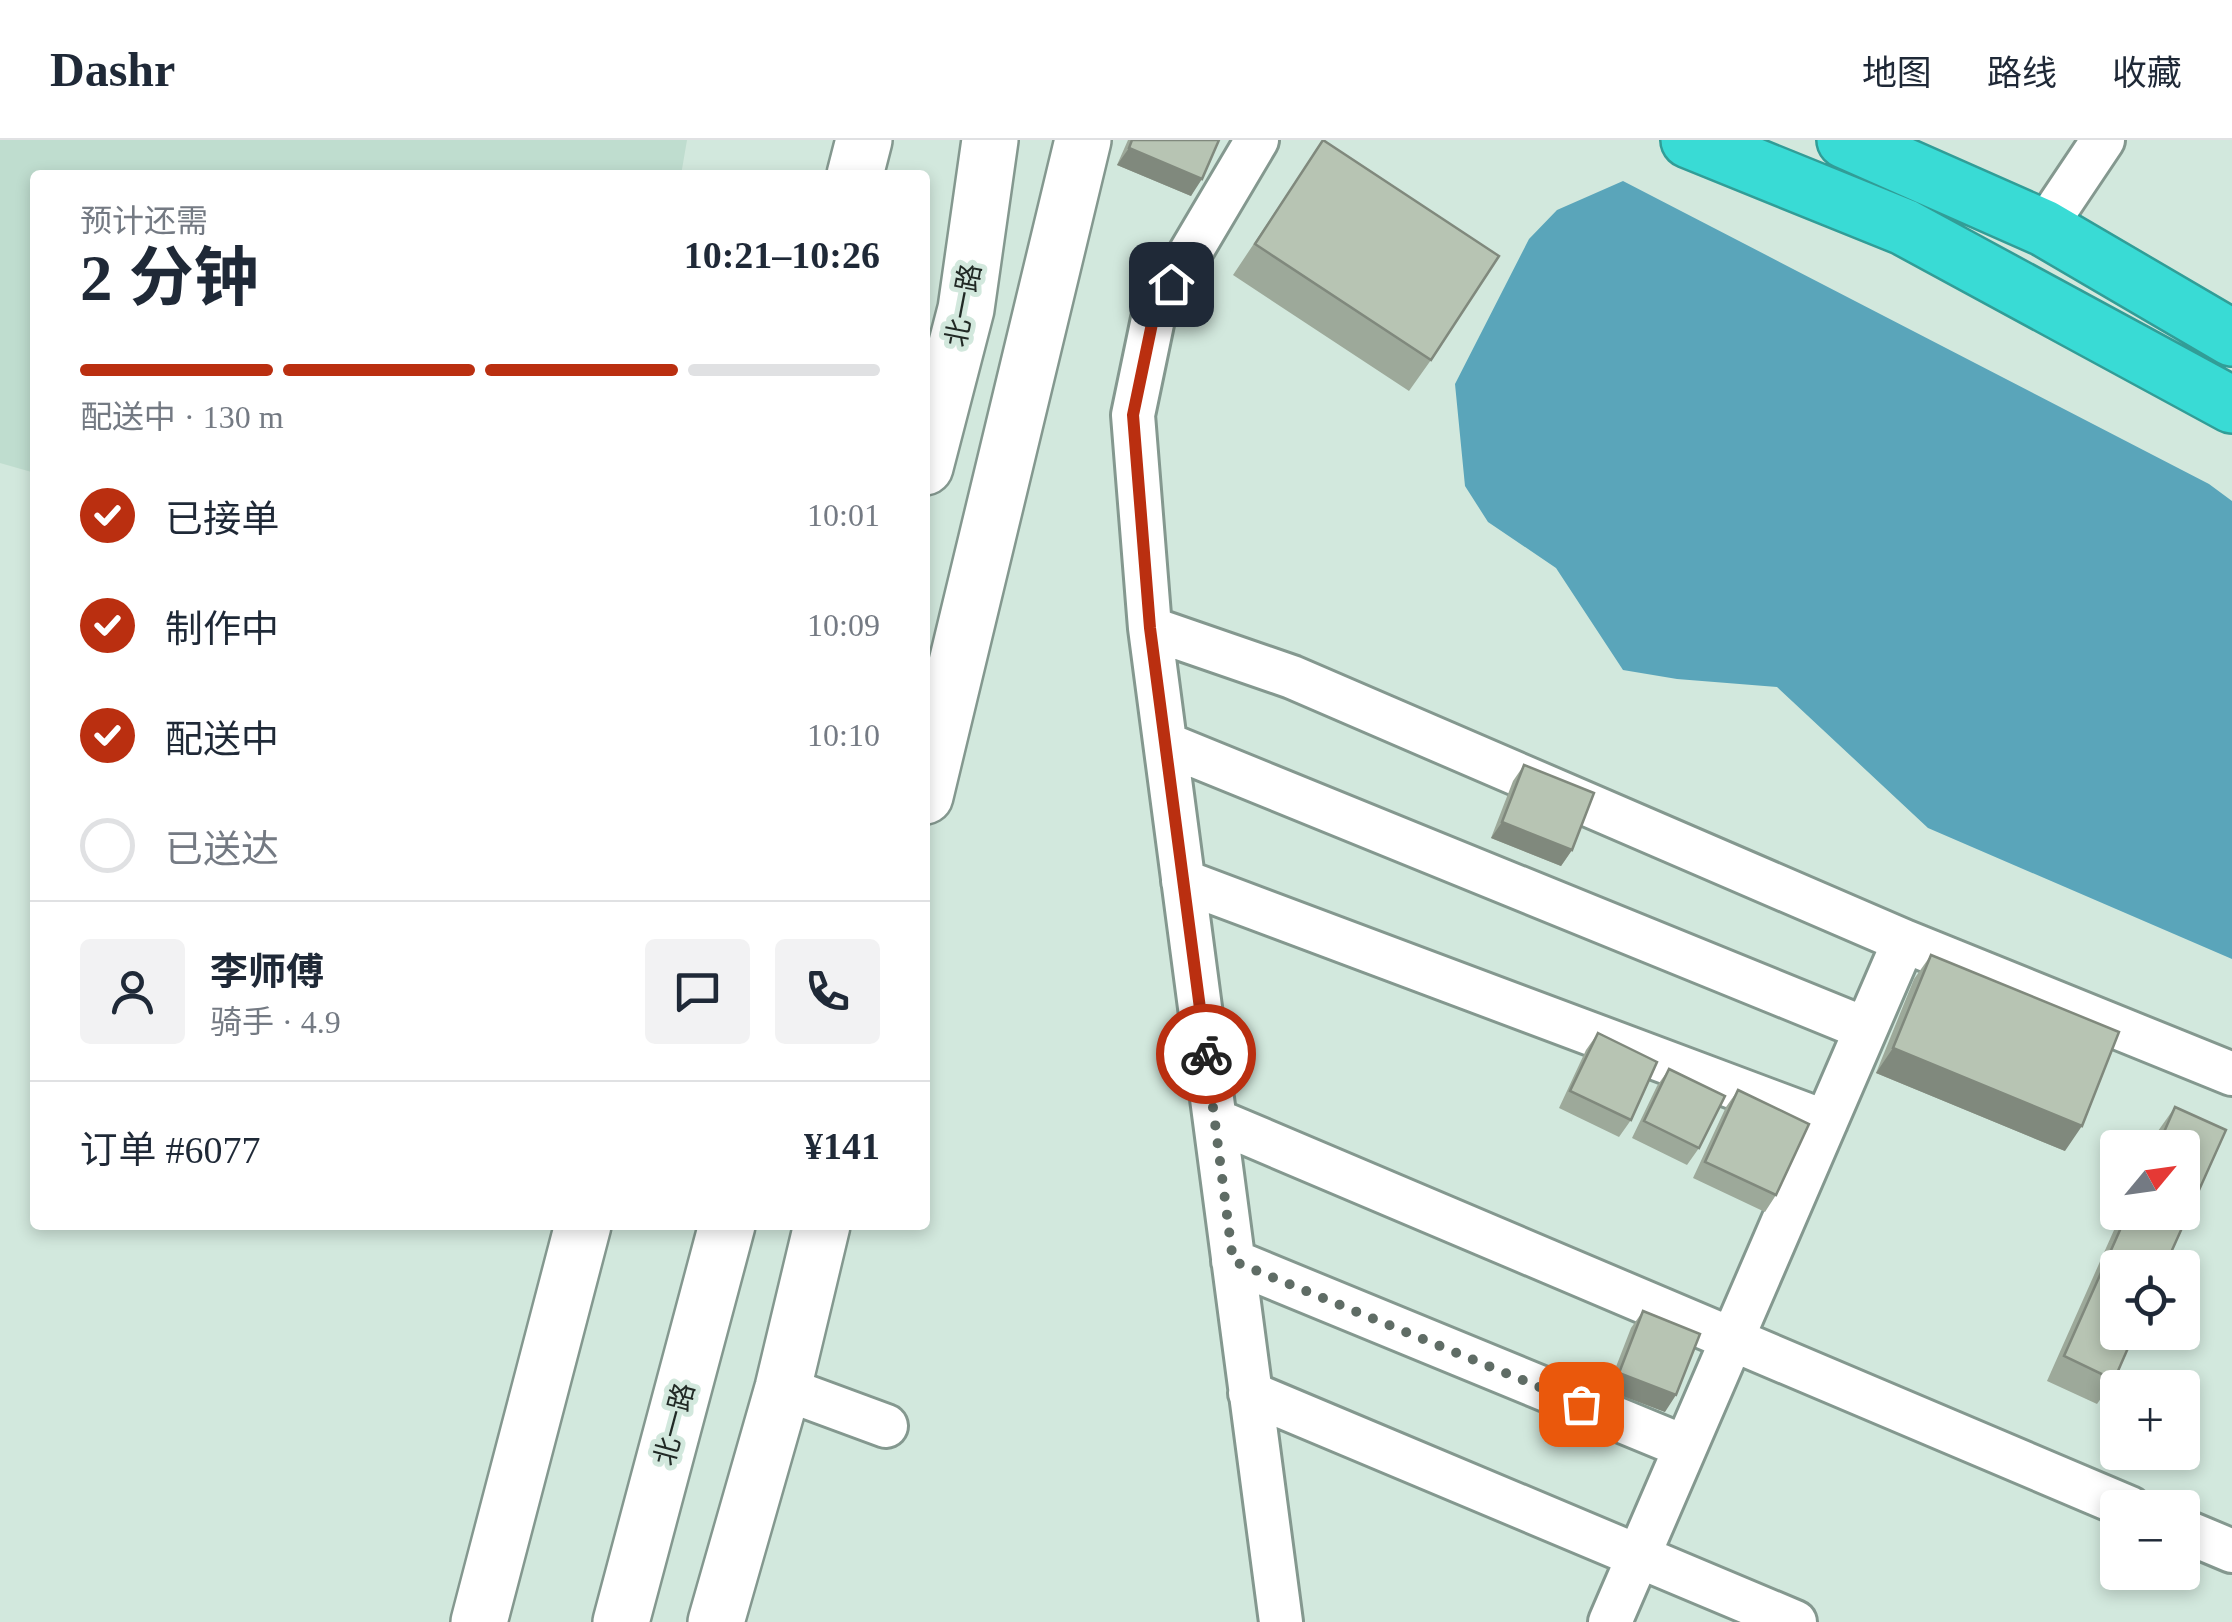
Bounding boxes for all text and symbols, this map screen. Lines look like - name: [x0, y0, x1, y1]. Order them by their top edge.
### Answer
- text: Dashr: [50, 43, 175, 96]
- text: 地图: [1862, 54, 1932, 93]
- text: 路线: [1987, 54, 2057, 93]
- text: 收藏: [2112, 54, 2182, 93]
- text: 预计还需: [80, 203, 208, 239]
- text: 10:21–10:26: [684, 234, 880, 276]
- text: 2 分钟: [80, 242, 259, 314]
- pin: [1129, 242, 1214, 327]
- icon: home: [1144, 257, 1199, 312]
- street label: 北一路: [940, 261, 987, 349]
- text: 配送中 · 130 m: [80, 399, 284, 435]
- icon: check: [80, 488, 135, 543]
- text: 10:01: [807, 497, 880, 533]
- text: 已接单: [165, 498, 279, 540]
- icon: check: [80, 598, 135, 653]
- text: 10:09: [807, 607, 880, 643]
- text: 制作中: [165, 608, 279, 650]
- icon: check: [80, 708, 135, 763]
- text: 10:10: [807, 717, 880, 753]
- text: 配送中: [165, 718, 279, 760]
- text: 已送达: [165, 828, 279, 870]
- button: person: [80, 939, 185, 1044]
- button: chat: [645, 939, 750, 1044]
- button: phone: [775, 939, 880, 1044]
- text: 李师傅: [210, 951, 324, 993]
- text: 骑手 · 4.9: [210, 1004, 341, 1040]
- courier: [1156, 1004, 1256, 1104]
- icon: bike: [1179, 1027, 1234, 1082]
- text: ¥141: [804, 1125, 880, 1167]
- text: 订单 #6077: [80, 1129, 261, 1171]
- north arrow: [2100, 1130, 2200, 1230]
- map controls: [2100, 1130, 2200, 1590]
- button: locate: [2100, 1250, 2200, 1350]
- pin: [1539, 1362, 1624, 1447]
- button: +: [2100, 1370, 2200, 1470]
- icon: bag: [1554, 1377, 1609, 1432]
- street label: 北一路: [649, 1380, 700, 1469]
- button: −: [2100, 1490, 2200, 1590]

